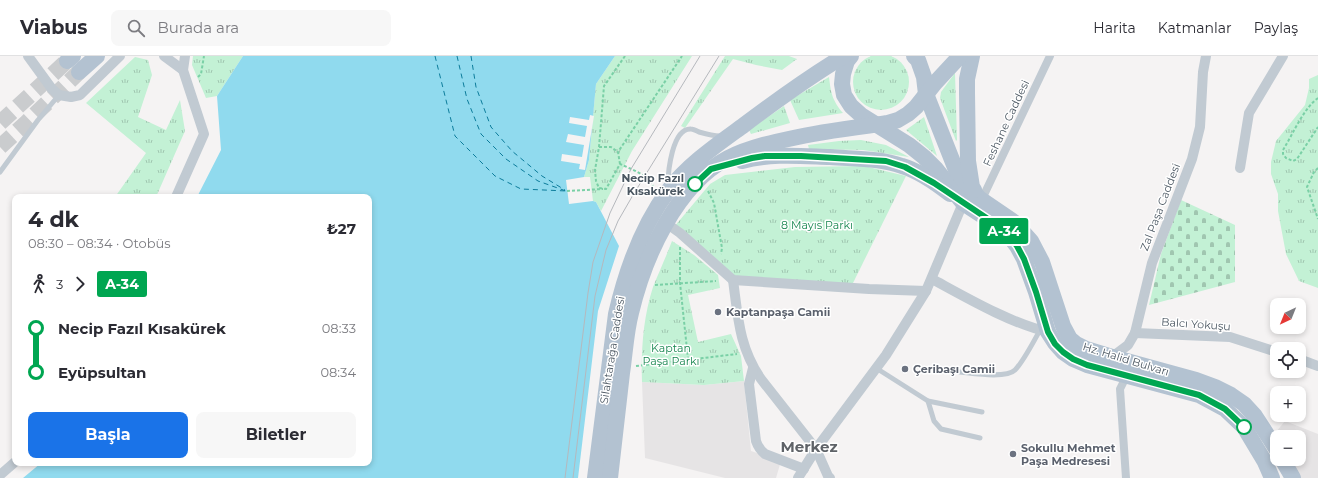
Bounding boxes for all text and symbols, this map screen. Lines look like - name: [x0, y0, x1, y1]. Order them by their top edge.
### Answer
- search box: [111, 10, 391, 46]
- text: Viabus: [20, 16, 87, 39]
- icon: search: [125, 17, 147, 39]
- text: Burada ara: [157, 18, 239, 37]
- text: Harita: [1093, 19, 1136, 37]
- text: Katmanlar: [1158, 19, 1232, 37]
- text: Paylaş: [1254, 19, 1298, 37]
- street label: Feshane Caddesi: [980, 78, 1032, 168]
- street label: Zal Paşa Caddesi: [1137, 161, 1183, 253]
- place label: Necip Fazıl Kısakürek: [621, 171, 685, 198]
- marker: Necip Fazıl Kısakürek: [687, 176, 703, 192]
- text: 4 dk: [28, 206, 79, 233]
- park label: 8 Mayıs Parkı: [781, 218, 853, 232]
- line badge: A-34: [976, 218, 1032, 244]
- text: ₺27: [327, 219, 356, 238]
- text: A-34: [987, 222, 1021, 240]
- text: 08:30 – 08:34 · Otobüs: [28, 235, 171, 251]
- icon: walk: [28, 273, 50, 295]
- icon: forward: [69, 273, 91, 295]
- text: A-34: [105, 275, 139, 293]
- text: 3: [56, 276, 63, 292]
- street label: Silahtarağa Caddesi: [597, 295, 627, 405]
- north arrow: [1270, 298, 1306, 334]
- map controls: [1270, 298, 1306, 466]
- place label: Kaptanpaşa Camii: [726, 305, 830, 319]
- marker: Kaptanpaşa Camii: [713, 307, 723, 317]
- street label: Balcı Yokuşu: [1161, 315, 1231, 333]
- text: Necip Fazıl Kısakürek: [58, 319, 226, 338]
- text: 08:33: [322, 320, 356, 336]
- street label: Hz. Halid Bulvarı: [1081, 339, 1171, 379]
- park label: Kaptan Paşa Parkı: [643, 341, 699, 368]
- button: locate: [1270, 342, 1306, 378]
- place label: Çeribaşı Camii: [913, 362, 995, 376]
- text: Eyüpsultan: [58, 363, 146, 382]
- text: 08:34: [320, 364, 356, 380]
- marker: Çeribaşı Camii: [900, 364, 910, 374]
- button: +: [1270, 386, 1306, 422]
- button: Başla: [28, 412, 188, 458]
- button: Biletler: [196, 412, 356, 458]
- unlabelled marker: [1236, 419, 1252, 435]
- button: −: [1270, 430, 1306, 466]
- district label: Merkez: [780, 437, 838, 456]
- place label: Sokullu Mehmet Paşa Medresesi: [1021, 441, 1116, 468]
- marker: Sokullu Mehmet Paşa Medresesi: [1008, 449, 1018, 459]

